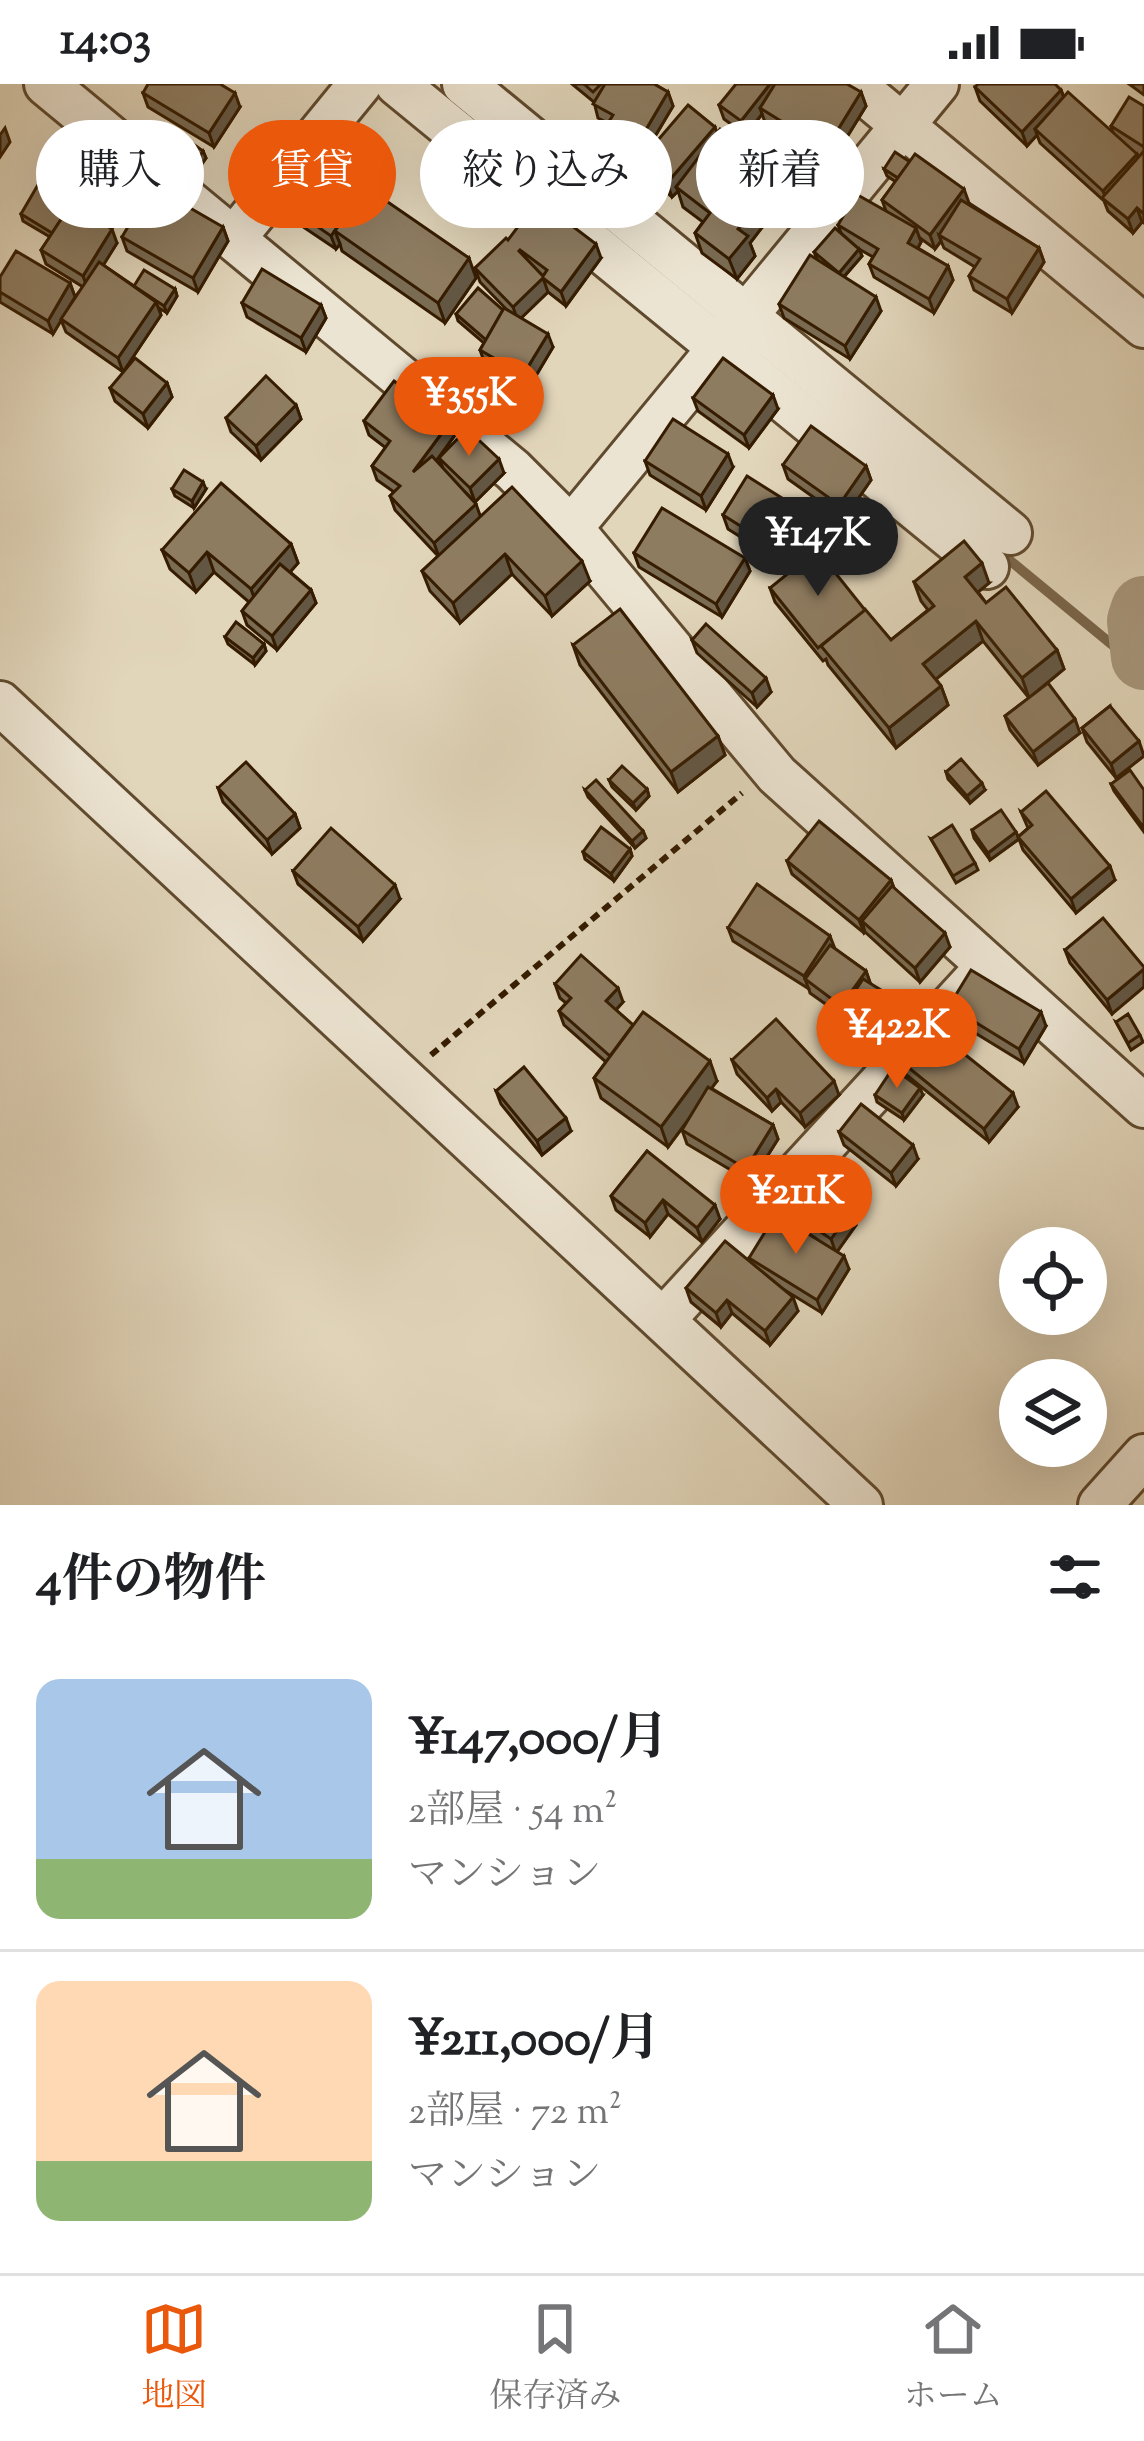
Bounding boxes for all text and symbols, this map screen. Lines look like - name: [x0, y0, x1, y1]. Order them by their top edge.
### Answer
- text: 14:03: [60, 10, 151, 75]
- chip: 購入: [36, 120, 204, 228]
- chip: 賃貸: [228, 120, 396, 228]
- chip: 絞り込み: [420, 120, 672, 228]
- chip: 新着: [696, 120, 864, 228]
- pin: ¥355K: [385, 357, 553, 459]
- text: ¥355K: [421, 368, 517, 424]
- pin: ¥147K: [734, 497, 902, 599]
- text: ¥147K: [765, 508, 871, 564]
- pin: ¥422K: [813, 989, 981, 1091]
- text: ¥422K: [843, 1000, 951, 1056]
- pin: ¥211K: [712, 1155, 880, 1257]
- text: ¥211K: [747, 1166, 845, 1222]
- map controls: [999, 1227, 1107, 1467]
- button: locate: [999, 1227, 1107, 1335]
- button: layers: [999, 1359, 1107, 1467]
- icon: filters: [1042, 1544, 1108, 1610]
- text: 4件の物件: [36, 1546, 266, 1619]
- text: ¥147,000/月: [408, 1704, 669, 1777]
- icon: home: [132, 1727, 276, 1871]
- text: 2部屋 · 54 m²: [408, 1785, 617, 1841]
- text: マンション: [408, 1849, 601, 1905]
- text: ¥211,000/月: [408, 2005, 661, 2078]
- icon: home: [132, 2029, 276, 2173]
- text: 2部屋 · 72 m²: [408, 2086, 622, 2142]
- text: マンション: [408, 2150, 601, 2206]
- tab: 地図: [141, 2296, 207, 2422]
- tab: 保存済み: [489, 2296, 621, 2422]
- tab: ホーム: [904, 2296, 1003, 2422]

